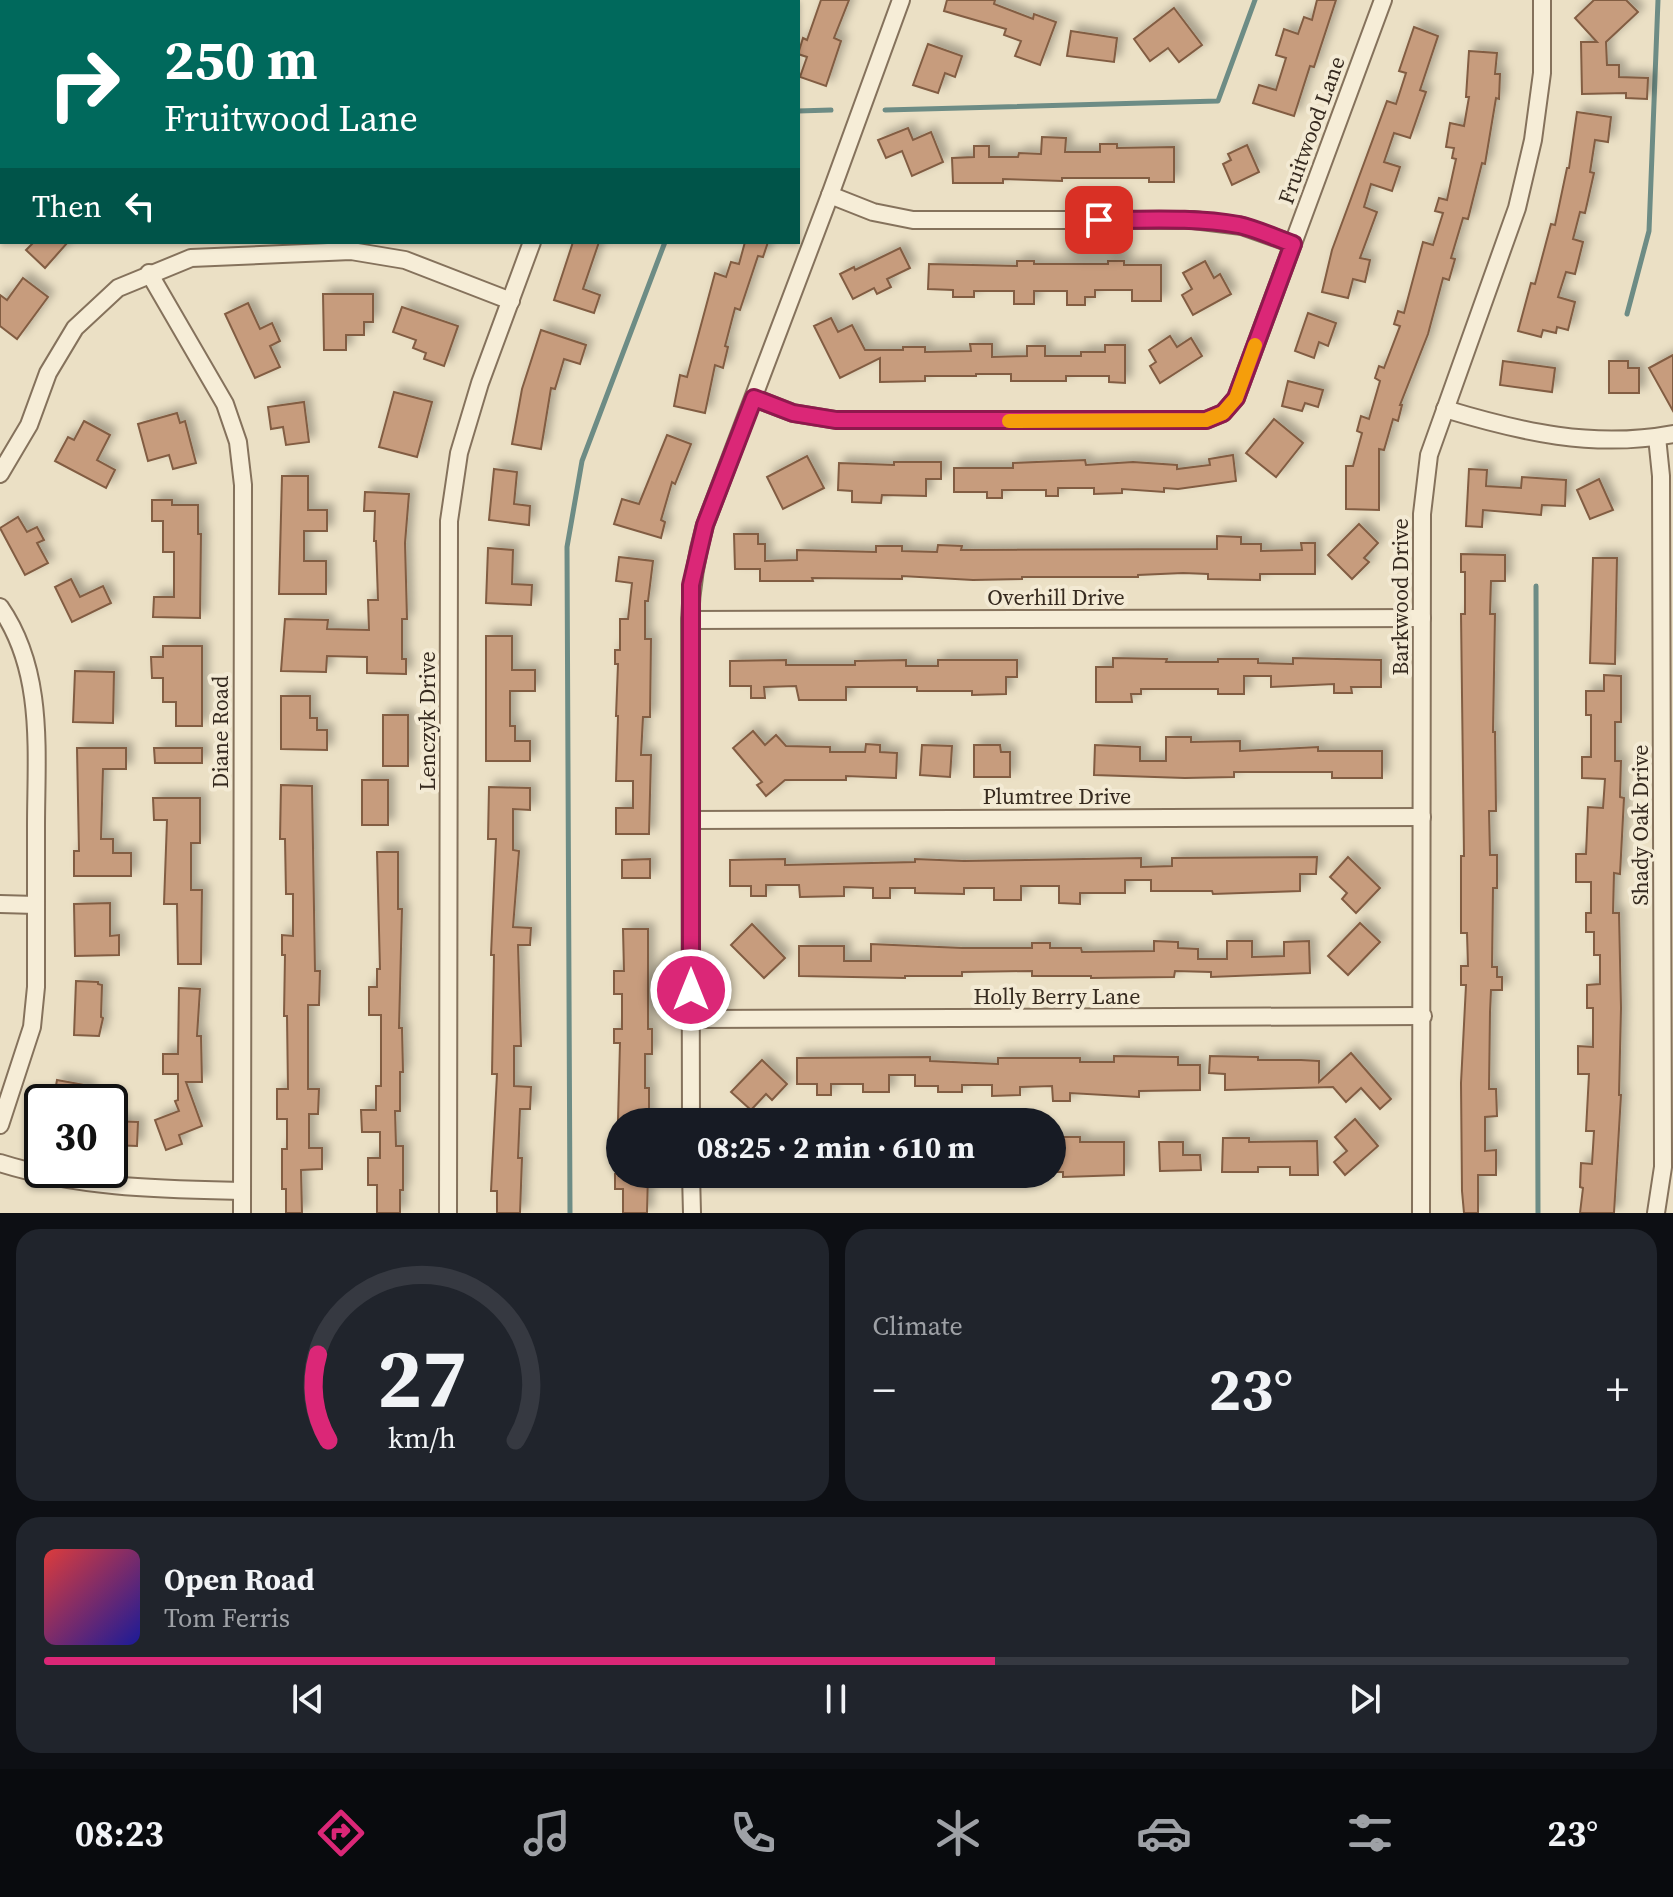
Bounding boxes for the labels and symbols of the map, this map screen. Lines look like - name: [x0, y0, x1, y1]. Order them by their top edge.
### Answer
- street label: Fruitwood Lane: [1270, 52, 1352, 208]
- pin: [1065, 186, 1133, 254]
- street label: Barkwood Drive: [1385, 518, 1415, 676]
- street label: Overhill Drive: [987, 582, 1125, 612]
- street label: Lenczyk Drive: [412, 651, 442, 791]
- street label: Diane Road: [205, 675, 235, 788]
- street label: Shady Oak Drive: [1625, 744, 1655, 906]
- street label: Plumtree Drive: [983, 781, 1131, 811]
- position arrow: [649, 948, 733, 1032]
- street label: Holly Berry Lane: [973, 981, 1141, 1011]
- speed limit sign: 30: [24, 1084, 128, 1188]

